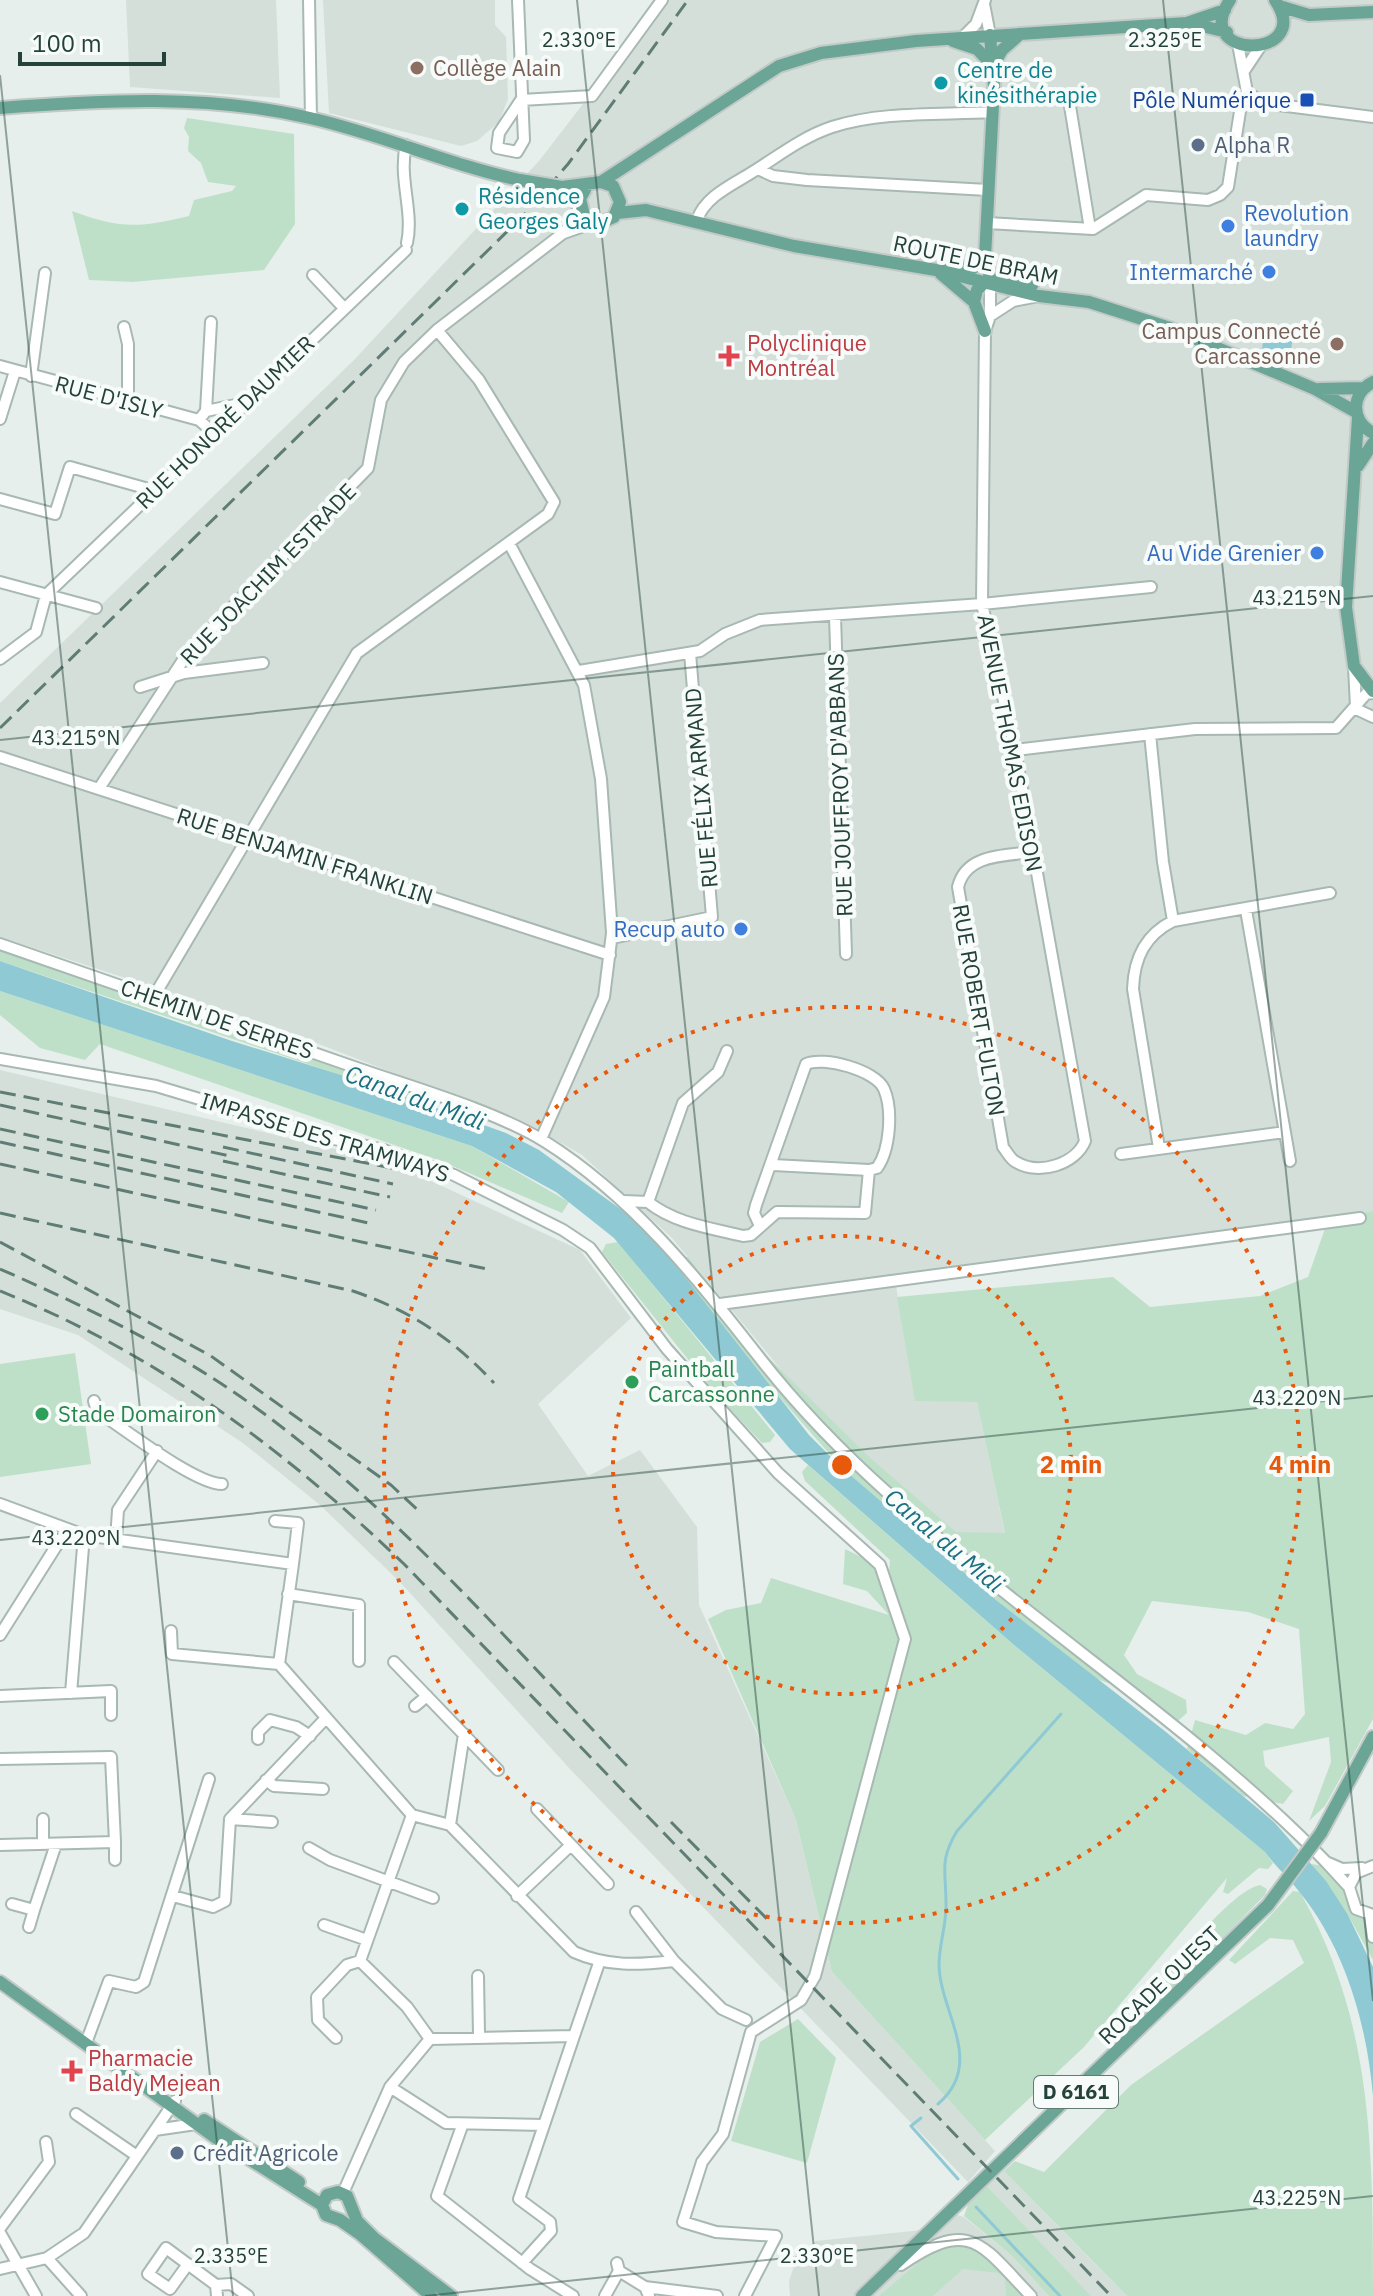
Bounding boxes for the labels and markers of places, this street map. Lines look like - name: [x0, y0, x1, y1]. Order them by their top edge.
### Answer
- place label: Collège Alain: [433, 53, 562, 82]
- place label: Centre de kinésithérapie: [957, 55, 1097, 109]
- marker: Collège Alain: [408, 59, 426, 77]
- marker: Centre de kinésithérapie: [932, 74, 950, 92]
- place label: Pôle Numérique: [1132, 85, 1291, 114]
- marker: Pôle Numérique: [1298, 91, 1316, 109]
- place label: Alpha R: [1214, 130, 1290, 159]
- marker: Alpha R: [1189, 136, 1207, 154]
- place label: Résidence Georges Galy: [478, 181, 609, 235]
- place label: Revolution laundry: [1244, 198, 1349, 252]
- marker: Résidence Georges Galy: [453, 200, 471, 218]
- marker: Revolution laundry: [1219, 217, 1237, 235]
- place label: Intermarché: [1129, 257, 1253, 286]
- marker: Intermarché: [1260, 263, 1278, 281]
- place label: Campus Connecté Carcassonne: [1141, 316, 1321, 370]
- place label: Polyclinique Montréal: [747, 328, 867, 382]
- marker: Campus Connecté Carcassonne: [1328, 335, 1346, 353]
- marker: Polyclinique Montréal: [718, 345, 740, 367]
- place label: Au Vide Grenier: [1147, 538, 1301, 567]
- marker: Au Vide Grenier: [1308, 544, 1326, 562]
- place label: Recup auto: [613, 914, 725, 943]
- marker: Recup auto: [732, 920, 750, 938]
- place label: Paintball Carcassonne: [648, 1354, 775, 1408]
- marker: Paintball Carcassonne: [623, 1373, 641, 1391]
- place label: Stade Domairon: [58, 1399, 217, 1428]
- marker: Stade Domairon: [33, 1405, 51, 1423]
- centre of rings: [828, 1451, 856, 1479]
- place label: Pharmacie Baldy Mejean: [88, 2043, 221, 2097]
- marker: Pharmacie Baldy Mejean: [63, 2062, 81, 2080]
- place label: Crédit Agricole: [193, 2138, 339, 2167]
- marker: Crédit Agricole: [168, 2144, 186, 2162]

